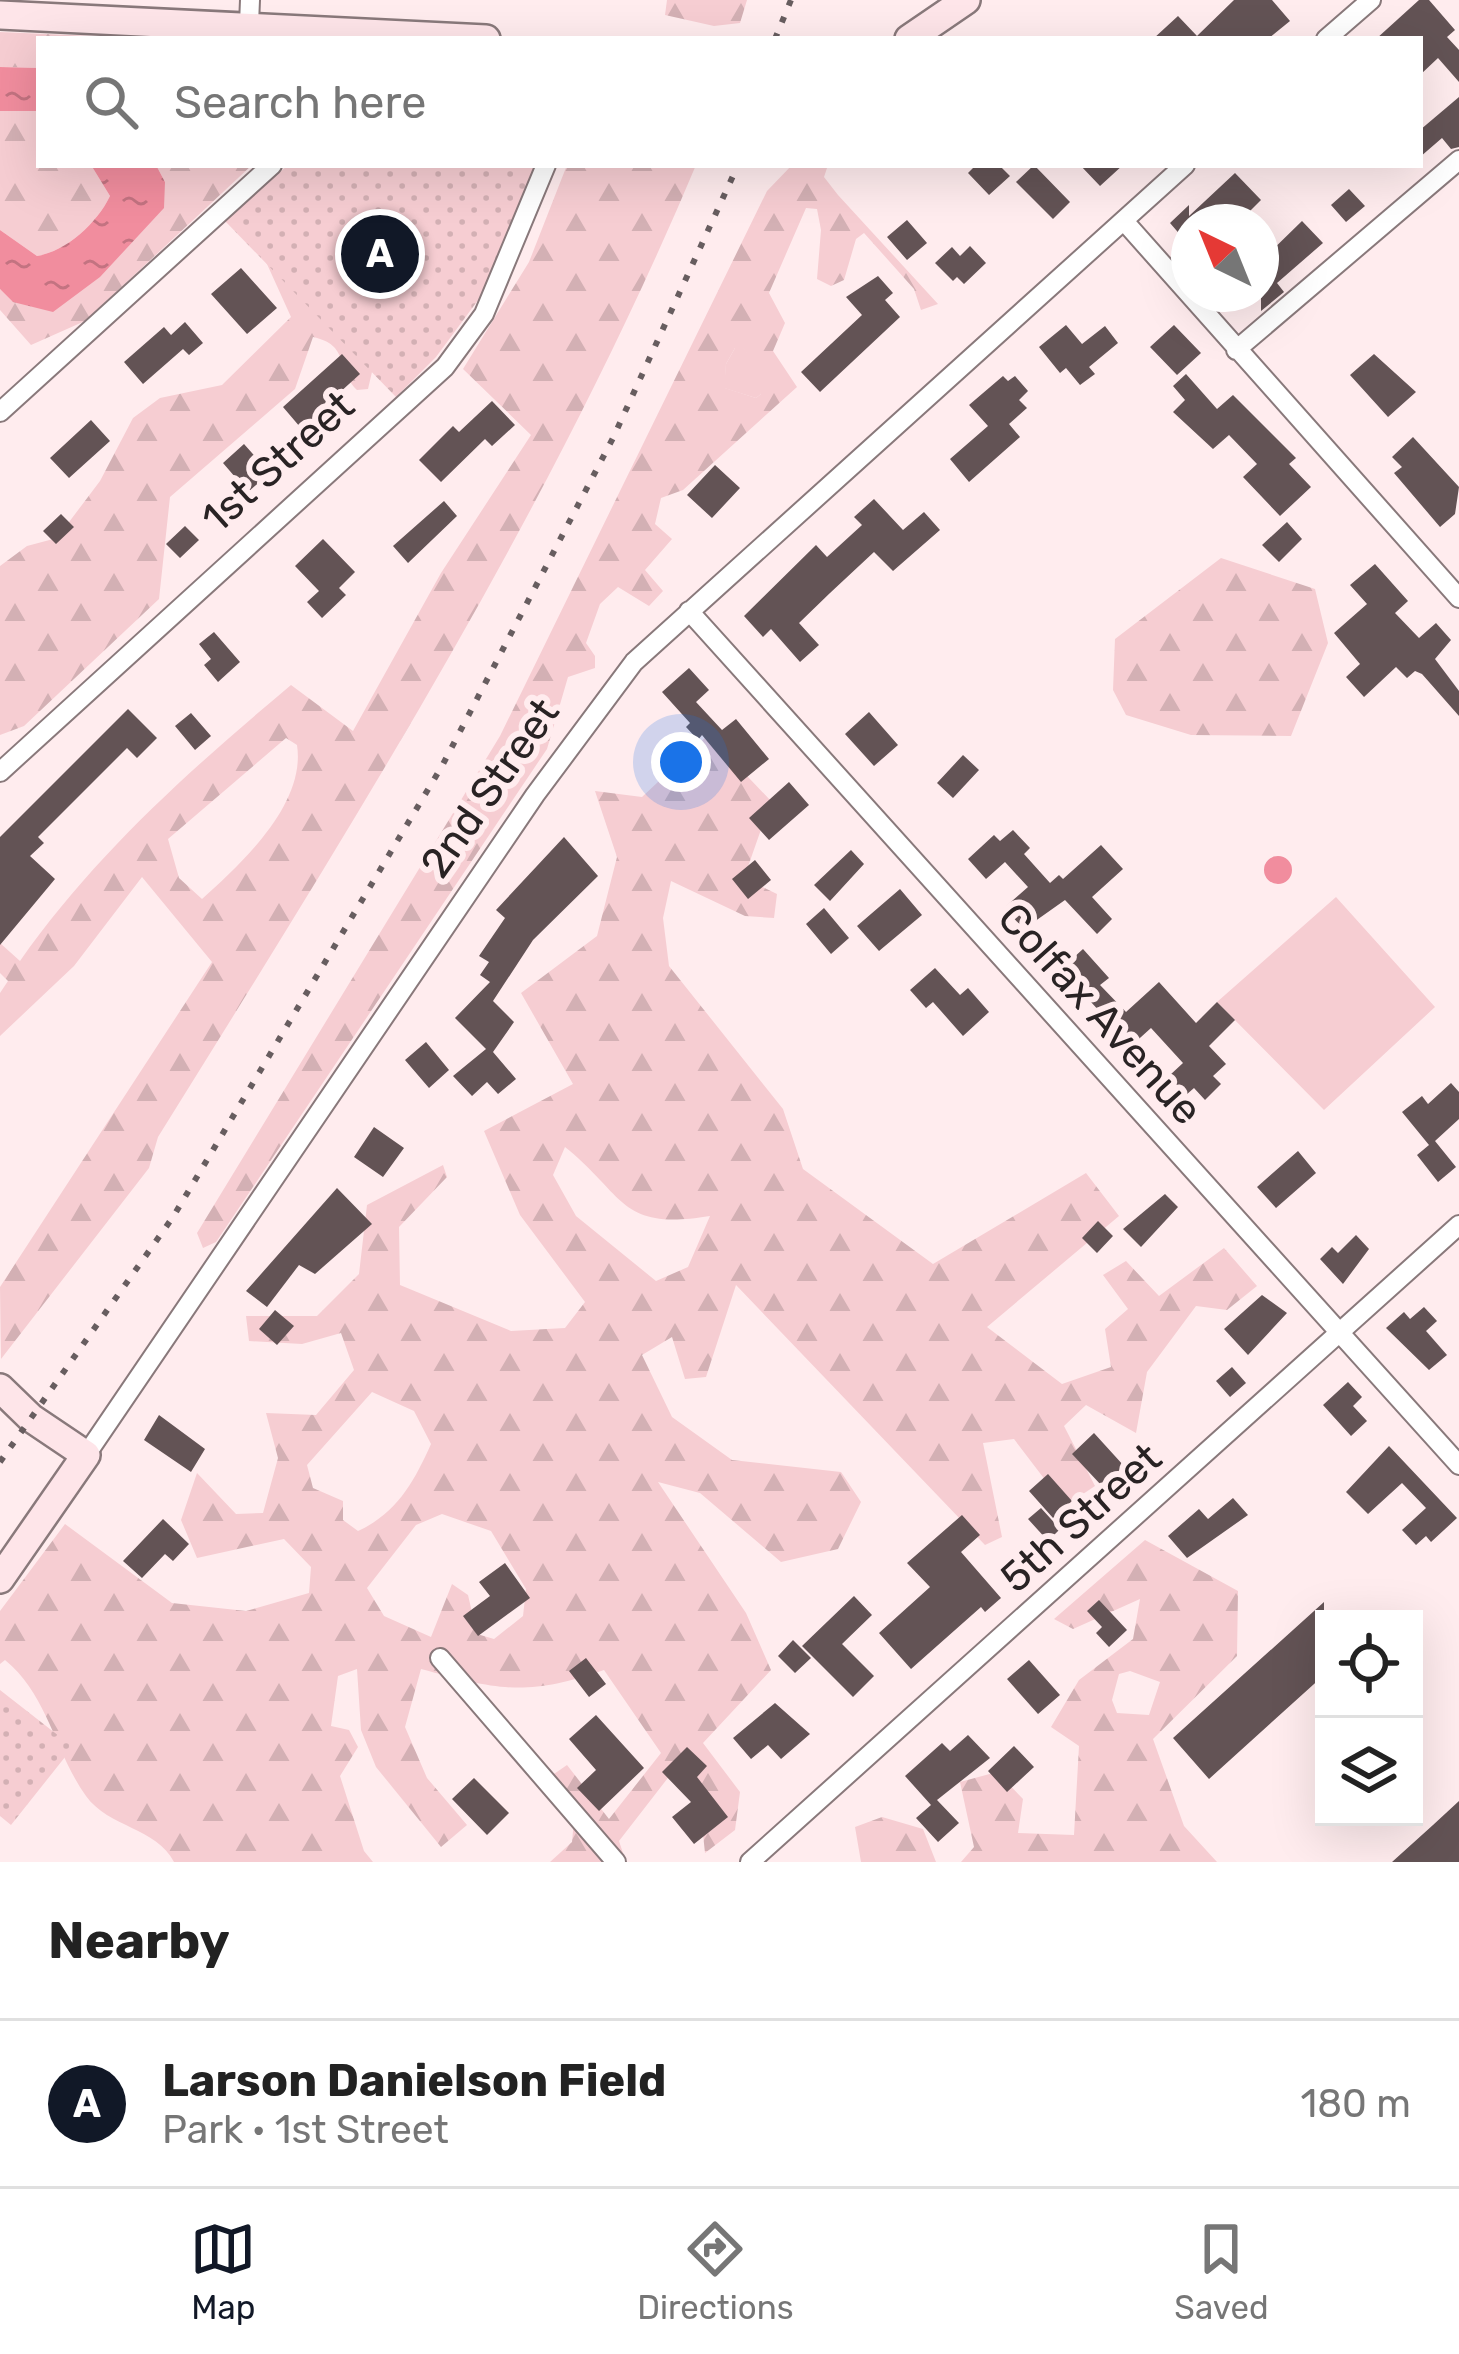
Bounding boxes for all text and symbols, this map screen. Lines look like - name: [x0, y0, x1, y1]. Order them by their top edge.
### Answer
- search box: [36, 36, 1423, 168]
- icon: search: [78, 69, 144, 135]
- text: Search here: [174, 76, 426, 129]
- north arrow: [1171, 204, 1279, 312]
- pin: A: [341, 209, 419, 299]
- street label: 1st Street: [192, 381, 364, 543]
- street label: 2nd Street: [410, 689, 570, 887]
- your location: [651, 732, 711, 792]
- street label: Colfax Avenue: [988, 893, 1212, 1135]
- street label: 5th Street: [990, 1433, 1172, 1603]
- map controls: [1315, 1610, 1423, 1826]
- button: locate: [1315, 1610, 1423, 1718]
- button: layers: [1315, 1718, 1423, 1826]
- text: Nearby: [48, 1910, 230, 1971]
- text: Larson Danielson Field: [162, 2054, 667, 2107]
- text: A: [73, 2081, 101, 2127]
- text: 180 m: [1301, 2081, 1411, 2127]
- text: Park · 1st Street: [162, 2107, 449, 2153]
- tab: Map: [190, 2216, 256, 2327]
- tab: Directions: [637, 2216, 794, 2327]
- tab: Saved: [1174, 2216, 1269, 2327]

